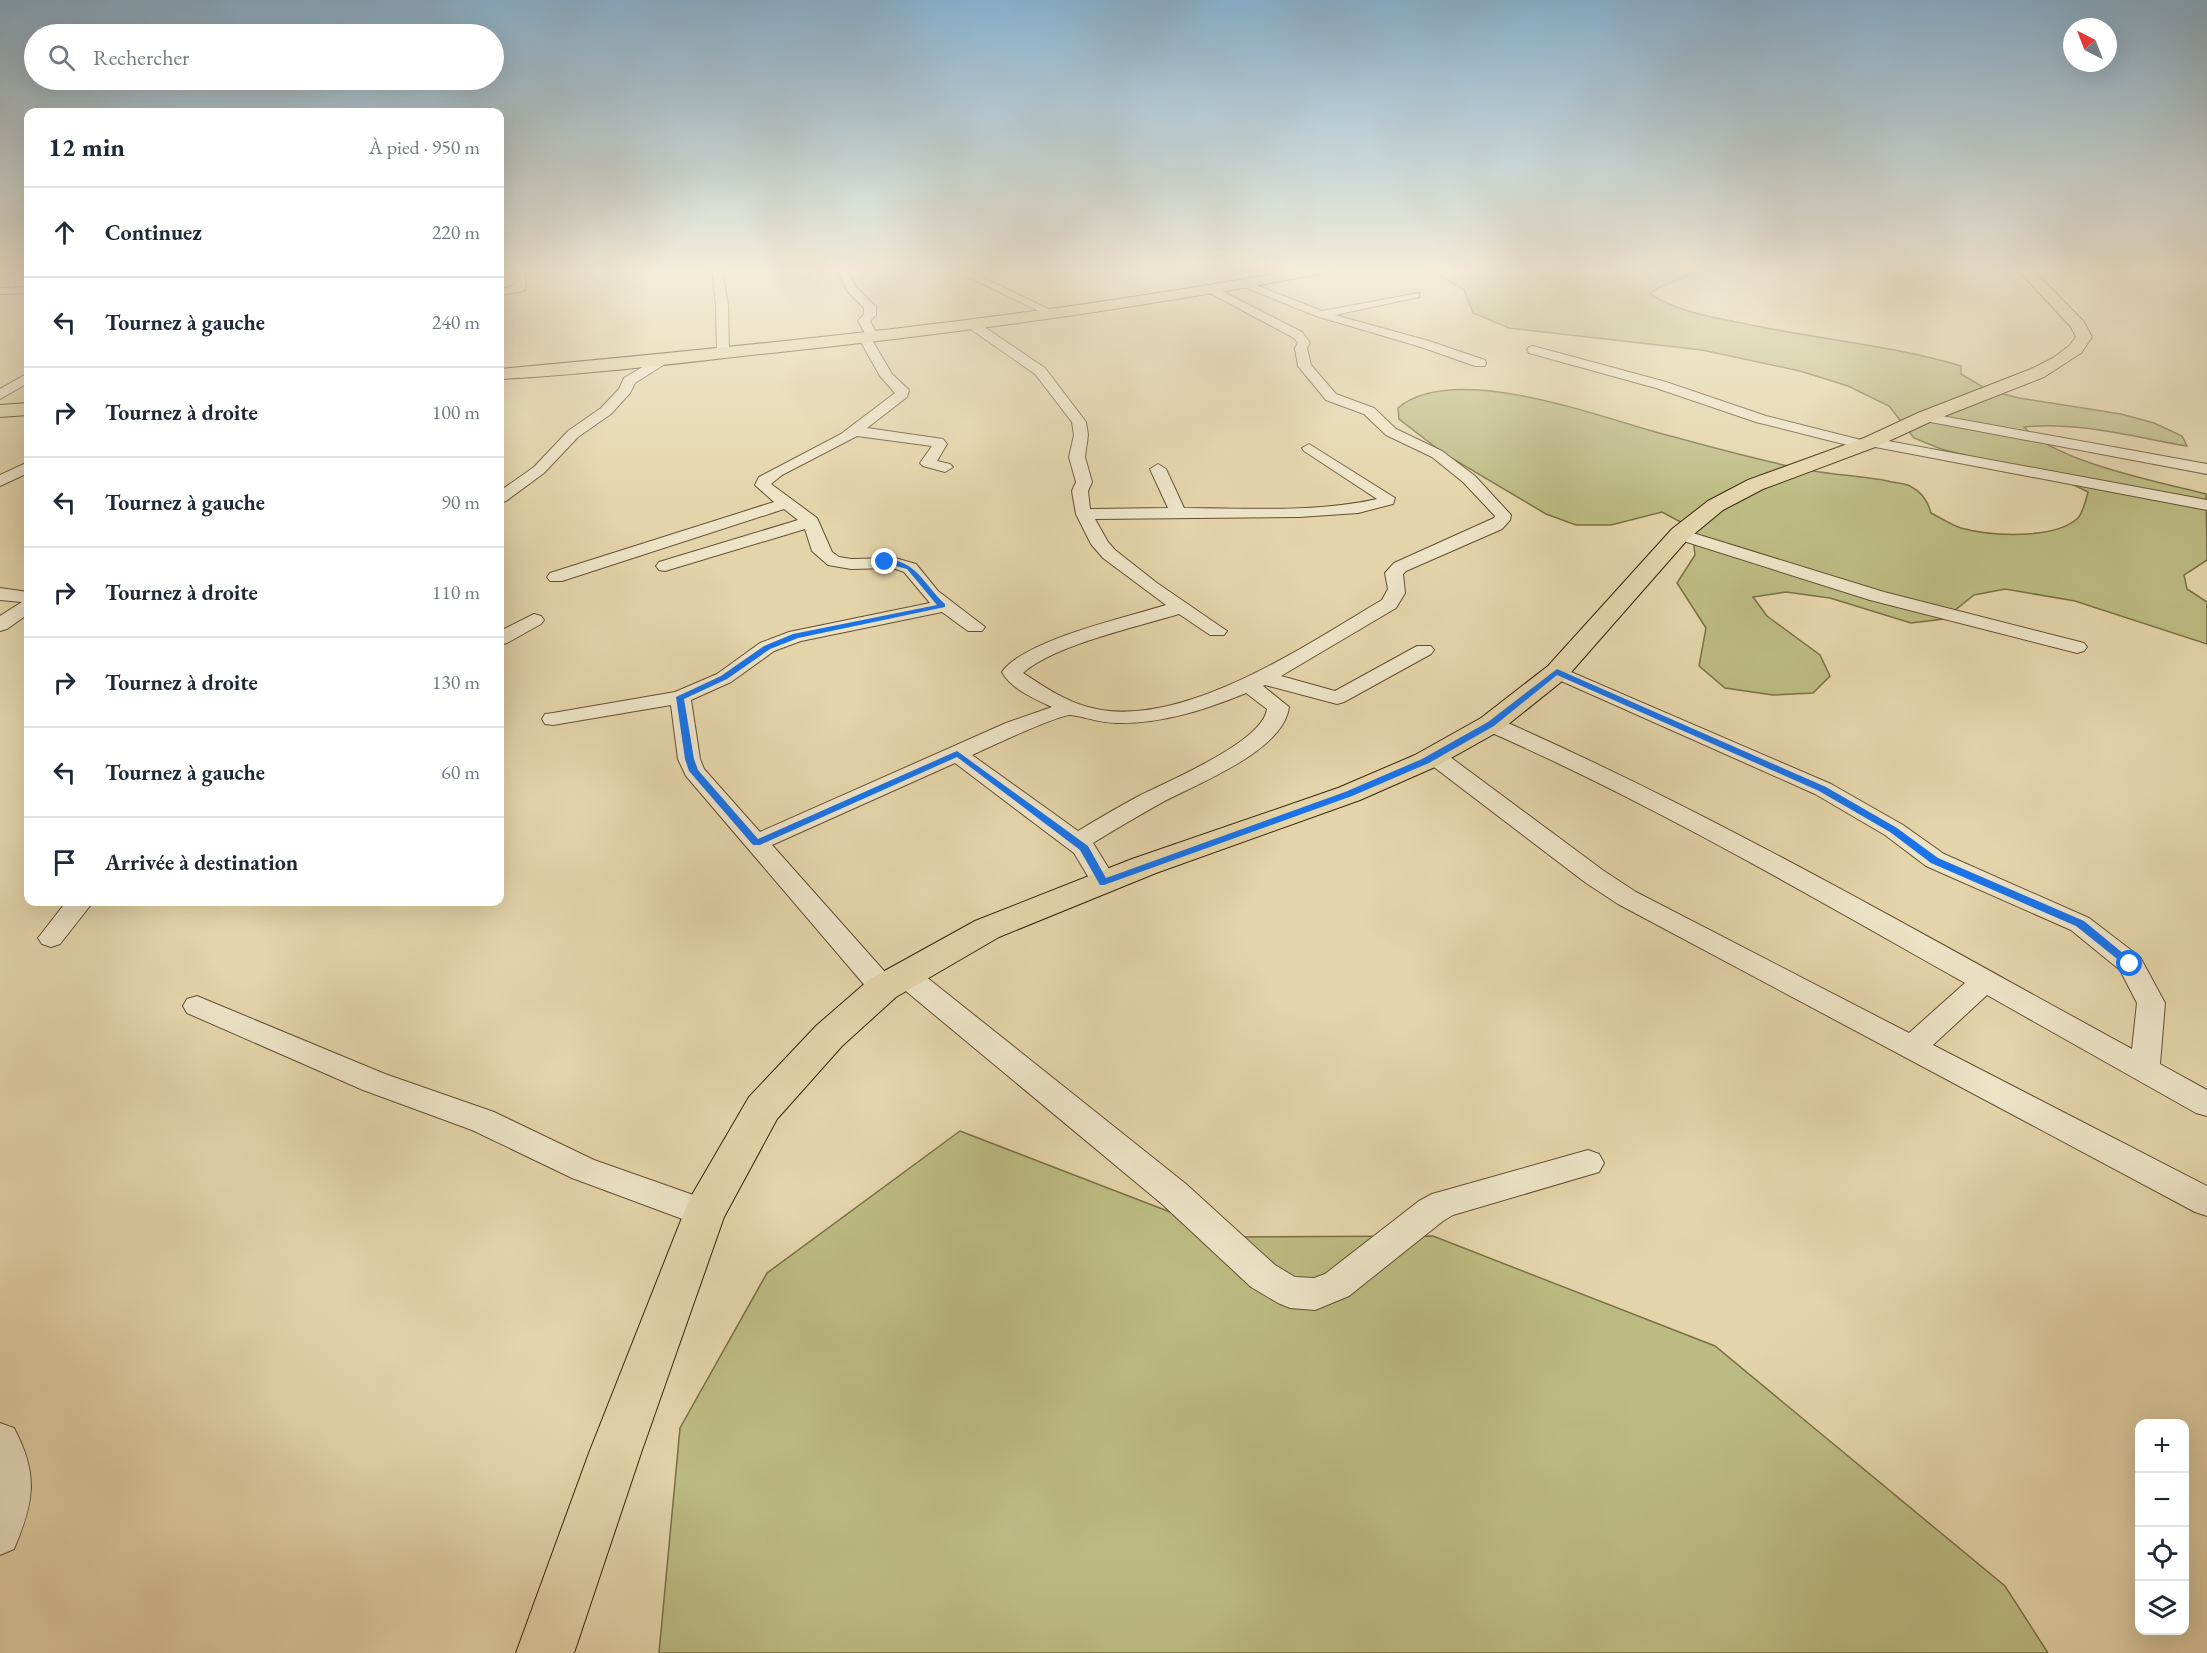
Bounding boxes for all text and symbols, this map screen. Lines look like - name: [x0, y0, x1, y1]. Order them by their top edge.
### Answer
- north arrow: [2063, 18, 2117, 72]
- search box: [24, 24, 504, 90]
- icon: search: [45, 41, 78, 74]
- text: Rechercher: [93, 43, 189, 72]
- text: 12 min: [48, 130, 125, 164]
- text: À pied · 950 m: [369, 134, 480, 160]
- icon: ahead: [48, 216, 81, 249]
- text: Continuez: [105, 218, 202, 247]
- text: 220 m: [432, 219, 480, 245]
- icon: left: [48, 306, 81, 339]
- text: Tournez à gauche: [105, 308, 265, 337]
- text: 240 m: [432, 309, 480, 335]
- icon: right: [48, 396, 81, 429]
- text: Tournez à droite: [105, 398, 258, 427]
- text: 100 m: [432, 399, 480, 425]
- icon: left: [48, 486, 81, 519]
- text: Tournez à gauche: [105, 488, 265, 517]
- text: 90 m: [441, 489, 480, 515]
- route end: [871, 548, 897, 574]
- icon: right: [48, 576, 81, 609]
- text: Tournez à droite: [105, 578, 258, 607]
- text: 110 m: [432, 579, 480, 605]
- icon: right: [48, 666, 81, 699]
- text: Tournez à droite: [105, 668, 258, 697]
- text: 130 m: [432, 669, 480, 695]
- icon: left: [48, 756, 81, 789]
- text: Tournez à gauche: [105, 758, 265, 787]
- text: 60 m: [441, 759, 480, 785]
- icon: arrive: [48, 846, 81, 879]
- text: Arrivée à destination: [105, 848, 298, 877]
- route start: [2116, 950, 2142, 976]
- map controls: [2135, 1419, 2189, 1635]
- button: +: [2135, 1419, 2189, 1473]
- button: −: [2135, 1473, 2189, 1527]
- button: locate: [2135, 1527, 2189, 1581]
- button: layers: [2135, 1581, 2189, 1635]

